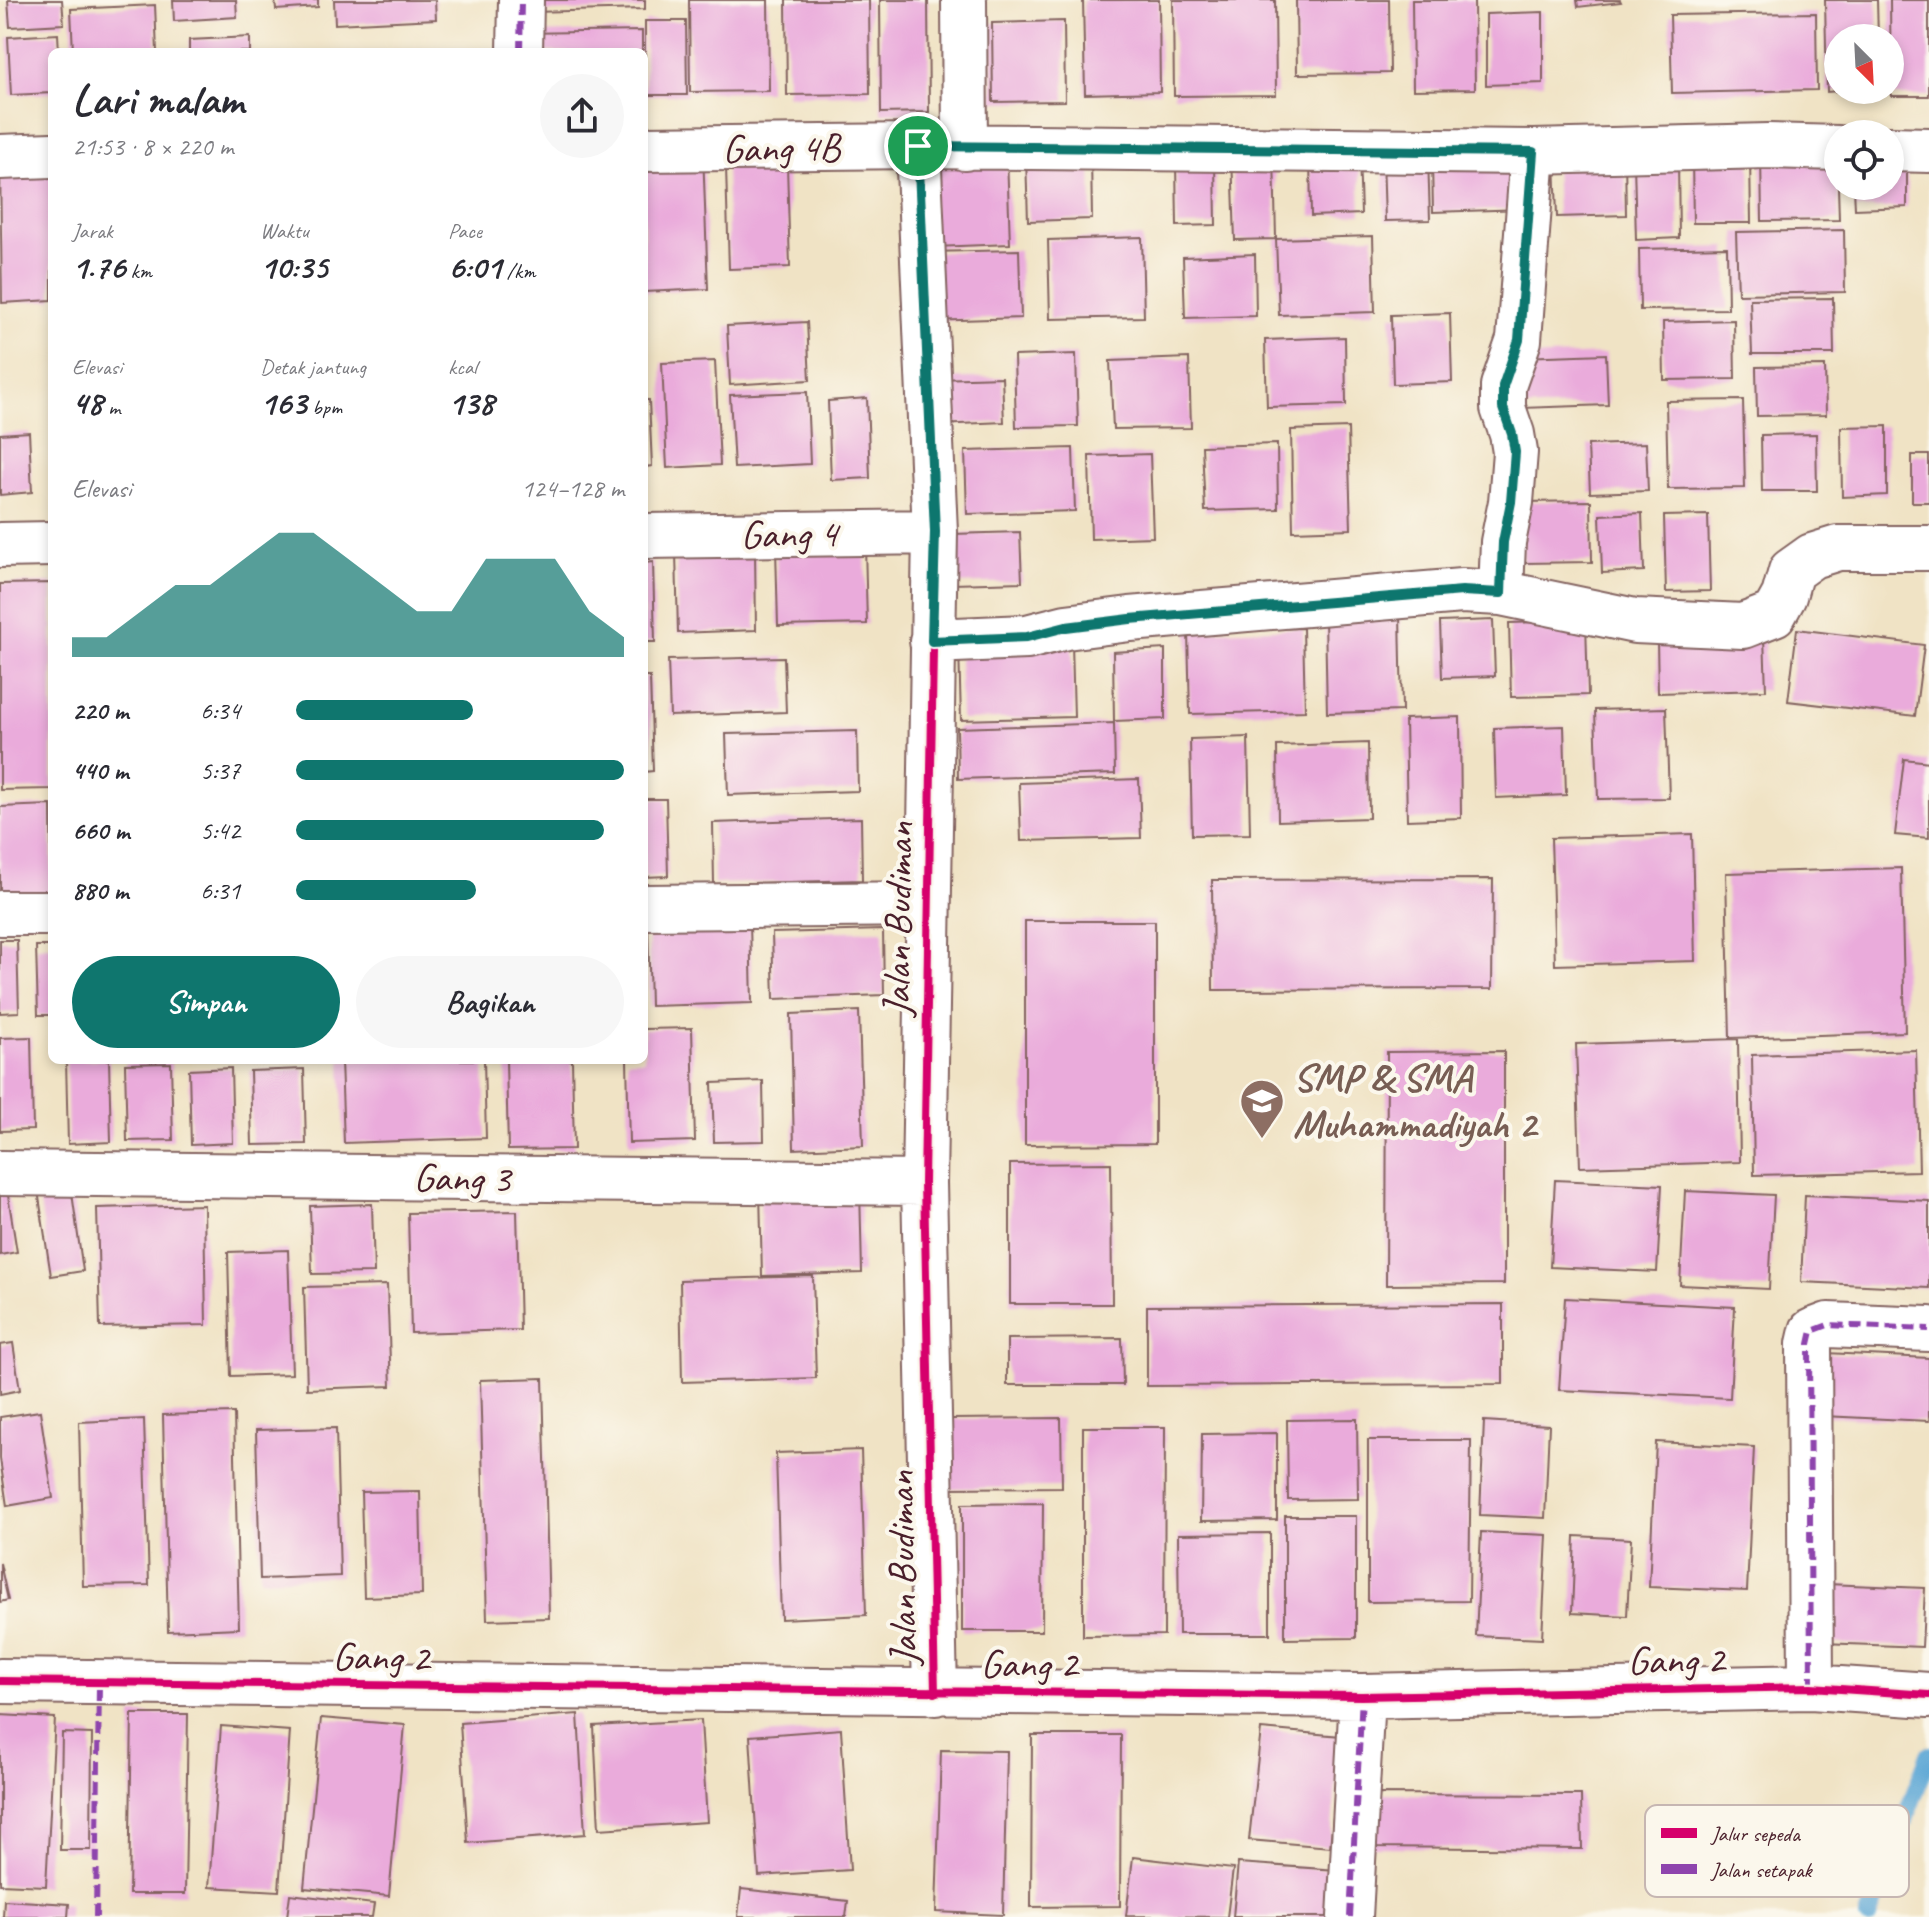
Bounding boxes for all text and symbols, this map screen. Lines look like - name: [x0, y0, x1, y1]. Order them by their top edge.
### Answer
- north arrow: [1824, 24, 1904, 104]
- map controls: [1824, 24, 1904, 200]
- text: Lari malam: [72, 72, 243, 127]
- button: share: [540, 74, 624, 158]
- pin: [884, 112, 952, 180]
- button: locate: [1824, 120, 1904, 200]
- street label: Gang 4B: [722, 122, 842, 174]
- icon: arrive: [896, 124, 940, 168]
- text: 21:53 · 8 × 220 m: [72, 130, 233, 163]
- text: Jarak: [72, 217, 113, 245]
- text: Waktu: [260, 217, 309, 245]
- text: Pace: [448, 217, 482, 245]
- text: 1.76: [72, 245, 125, 288]
- text: 10:35: [260, 245, 327, 288]
- text: 6:01: [448, 245, 501, 288]
- text: km: [125, 257, 152, 285]
- text: /km: [501, 257, 535, 285]
- text: Elevasi: [72, 353, 122, 381]
- text: Detak jantung: [260, 353, 366, 381]
- text: kcal: [448, 353, 477, 381]
- text: 48: [72, 381, 103, 424]
- text: 163: [260, 381, 307, 424]
- text: 138: [448, 381, 494, 424]
- text: m: [103, 393, 120, 421]
- text: bpm: [307, 393, 342, 421]
- text: Elevasi: [72, 472, 131, 505]
- text: 124–128 m: [521, 472, 624, 505]
- street label: Gang 4: [740, 508, 842, 560]
- text: 220 m: [72, 694, 128, 727]
- text: 6:34: [200, 694, 240, 727]
- text: 440 m: [72, 754, 128, 787]
- text: 5:37: [200, 754, 240, 787]
- text: 660 m: [72, 814, 129, 847]
- text: 5:42: [200, 814, 240, 847]
- street label: Jalan Budiman: [871, 820, 925, 1019]
- text: 880 m: [72, 874, 128, 907]
- text: 6:31: [200, 874, 240, 907]
- button: Simpan: [72, 956, 340, 1048]
- button: Bagikan: [356, 956, 624, 1048]
- place label: SMP & SMA Muhammadiyah 2: [1293, 1053, 1540, 1149]
- school or university icon: SMP & SMA Muhammadiyah 2: [1238, 1077, 1286, 1140]
- street label: Gang 3: [413, 1152, 514, 1204]
- street label: Jalan Budiman: [875, 1469, 929, 1668]
- street label: Gang 2: [332, 1631, 433, 1683]
- street label: Gang 2: [1627, 1634, 1728, 1686]
- street label: Gang 2: [981, 1639, 1080, 1689]
- legend: [1645, 1805, 1909, 1897]
- text: Jalur sepeda: [1710, 1820, 1801, 1848]
- text: Jalan setapak: [1710, 1856, 1814, 1884]

